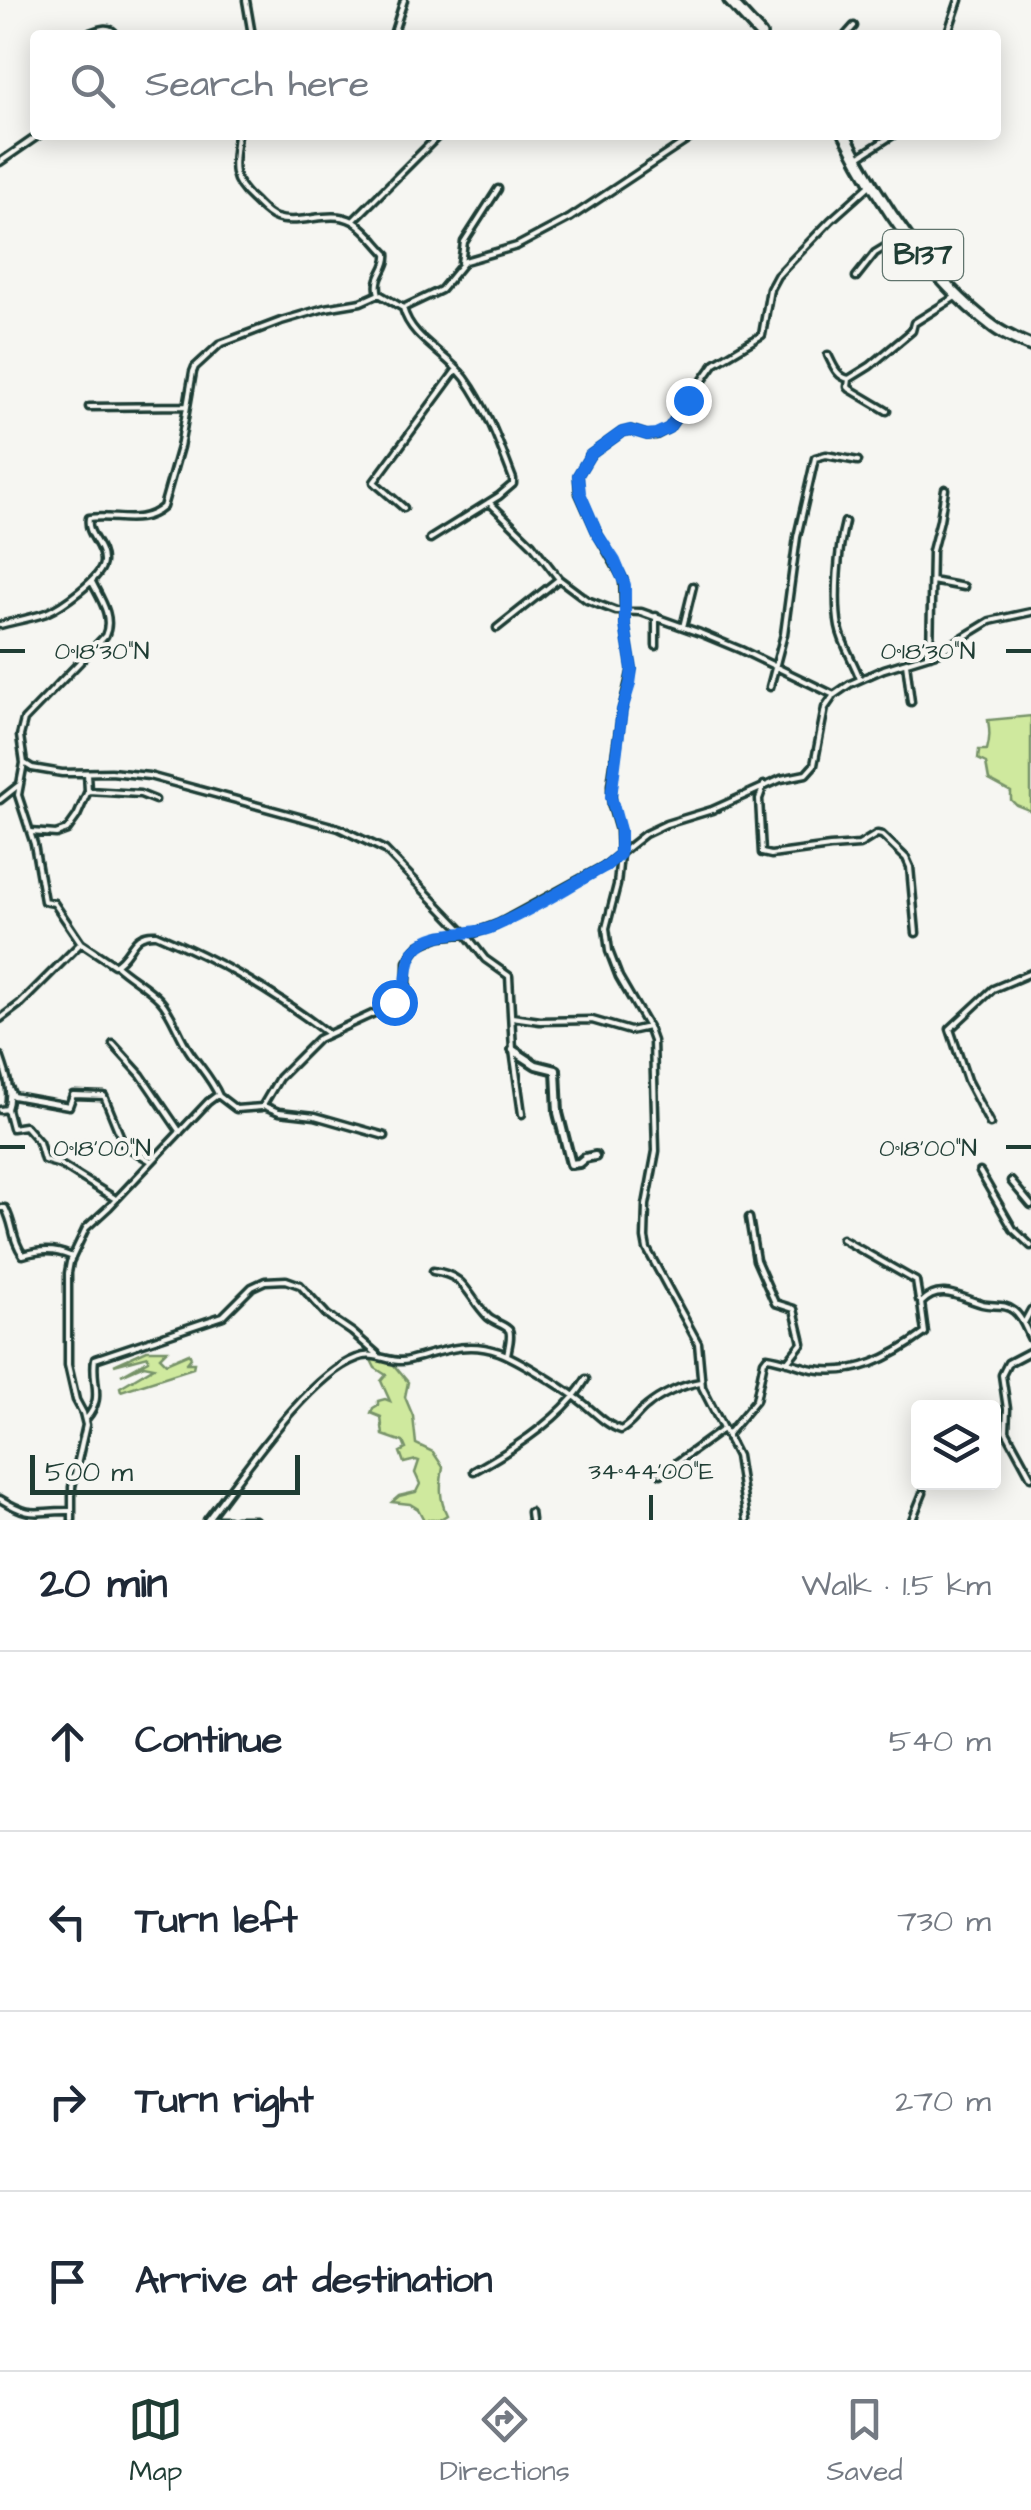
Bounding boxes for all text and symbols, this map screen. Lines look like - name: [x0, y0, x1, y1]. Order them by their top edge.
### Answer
- search box: [30, 30, 1001, 140]
- icon: search: [65, 58, 120, 113]
- text: Search here: [145, 59, 369, 111]
- road number: B137: [883, 230, 963, 280]
- route end: [666, 378, 712, 424]
- text: 0°18'30"N: [55, 634, 149, 669]
- text: 0°18'30"N: [881, 634, 975, 669]
- route start: [372, 980, 418, 1026]
- text: 0°18'00"N: [53, 1131, 151, 1166]
- text: 0°18'00"N: [879, 1131, 977, 1166]
- map controls: [911, 1400, 1001, 1490]
- button: layers: [911, 1400, 1001, 1490]
- scale bar: [30, 1450, 300, 1494]
- text: 500 m: [45, 1453, 133, 1492]
- text: 34°44'00"E: [588, 1454, 714, 1489]
- text: 20 min: [40, 1556, 167, 1614]
- text: Walk · 1.5 km: [801, 1563, 991, 1608]
- icon: ahead: [40, 1714, 95, 1769]
- text: Continue: [135, 1715, 282, 1767]
- text: 540 m: [889, 1719, 991, 1764]
- icon: left: [40, 1894, 95, 1949]
- text: Turn left: [135, 1895, 298, 1947]
- text: 730 m: [897, 1899, 991, 1944]
- icon: right: [40, 2074, 95, 2129]
- text: Turn right: [135, 2075, 314, 2127]
- text: 270 m: [895, 2079, 991, 2124]
- icon: arrive: [40, 2254, 95, 2309]
- text: Arrive at destination: [135, 2255, 492, 2307]
- tab: Map: [128, 2392, 183, 2491]
- tab: Directions: [440, 2392, 570, 2491]
- tab: Saved: [826, 2392, 903, 2491]

